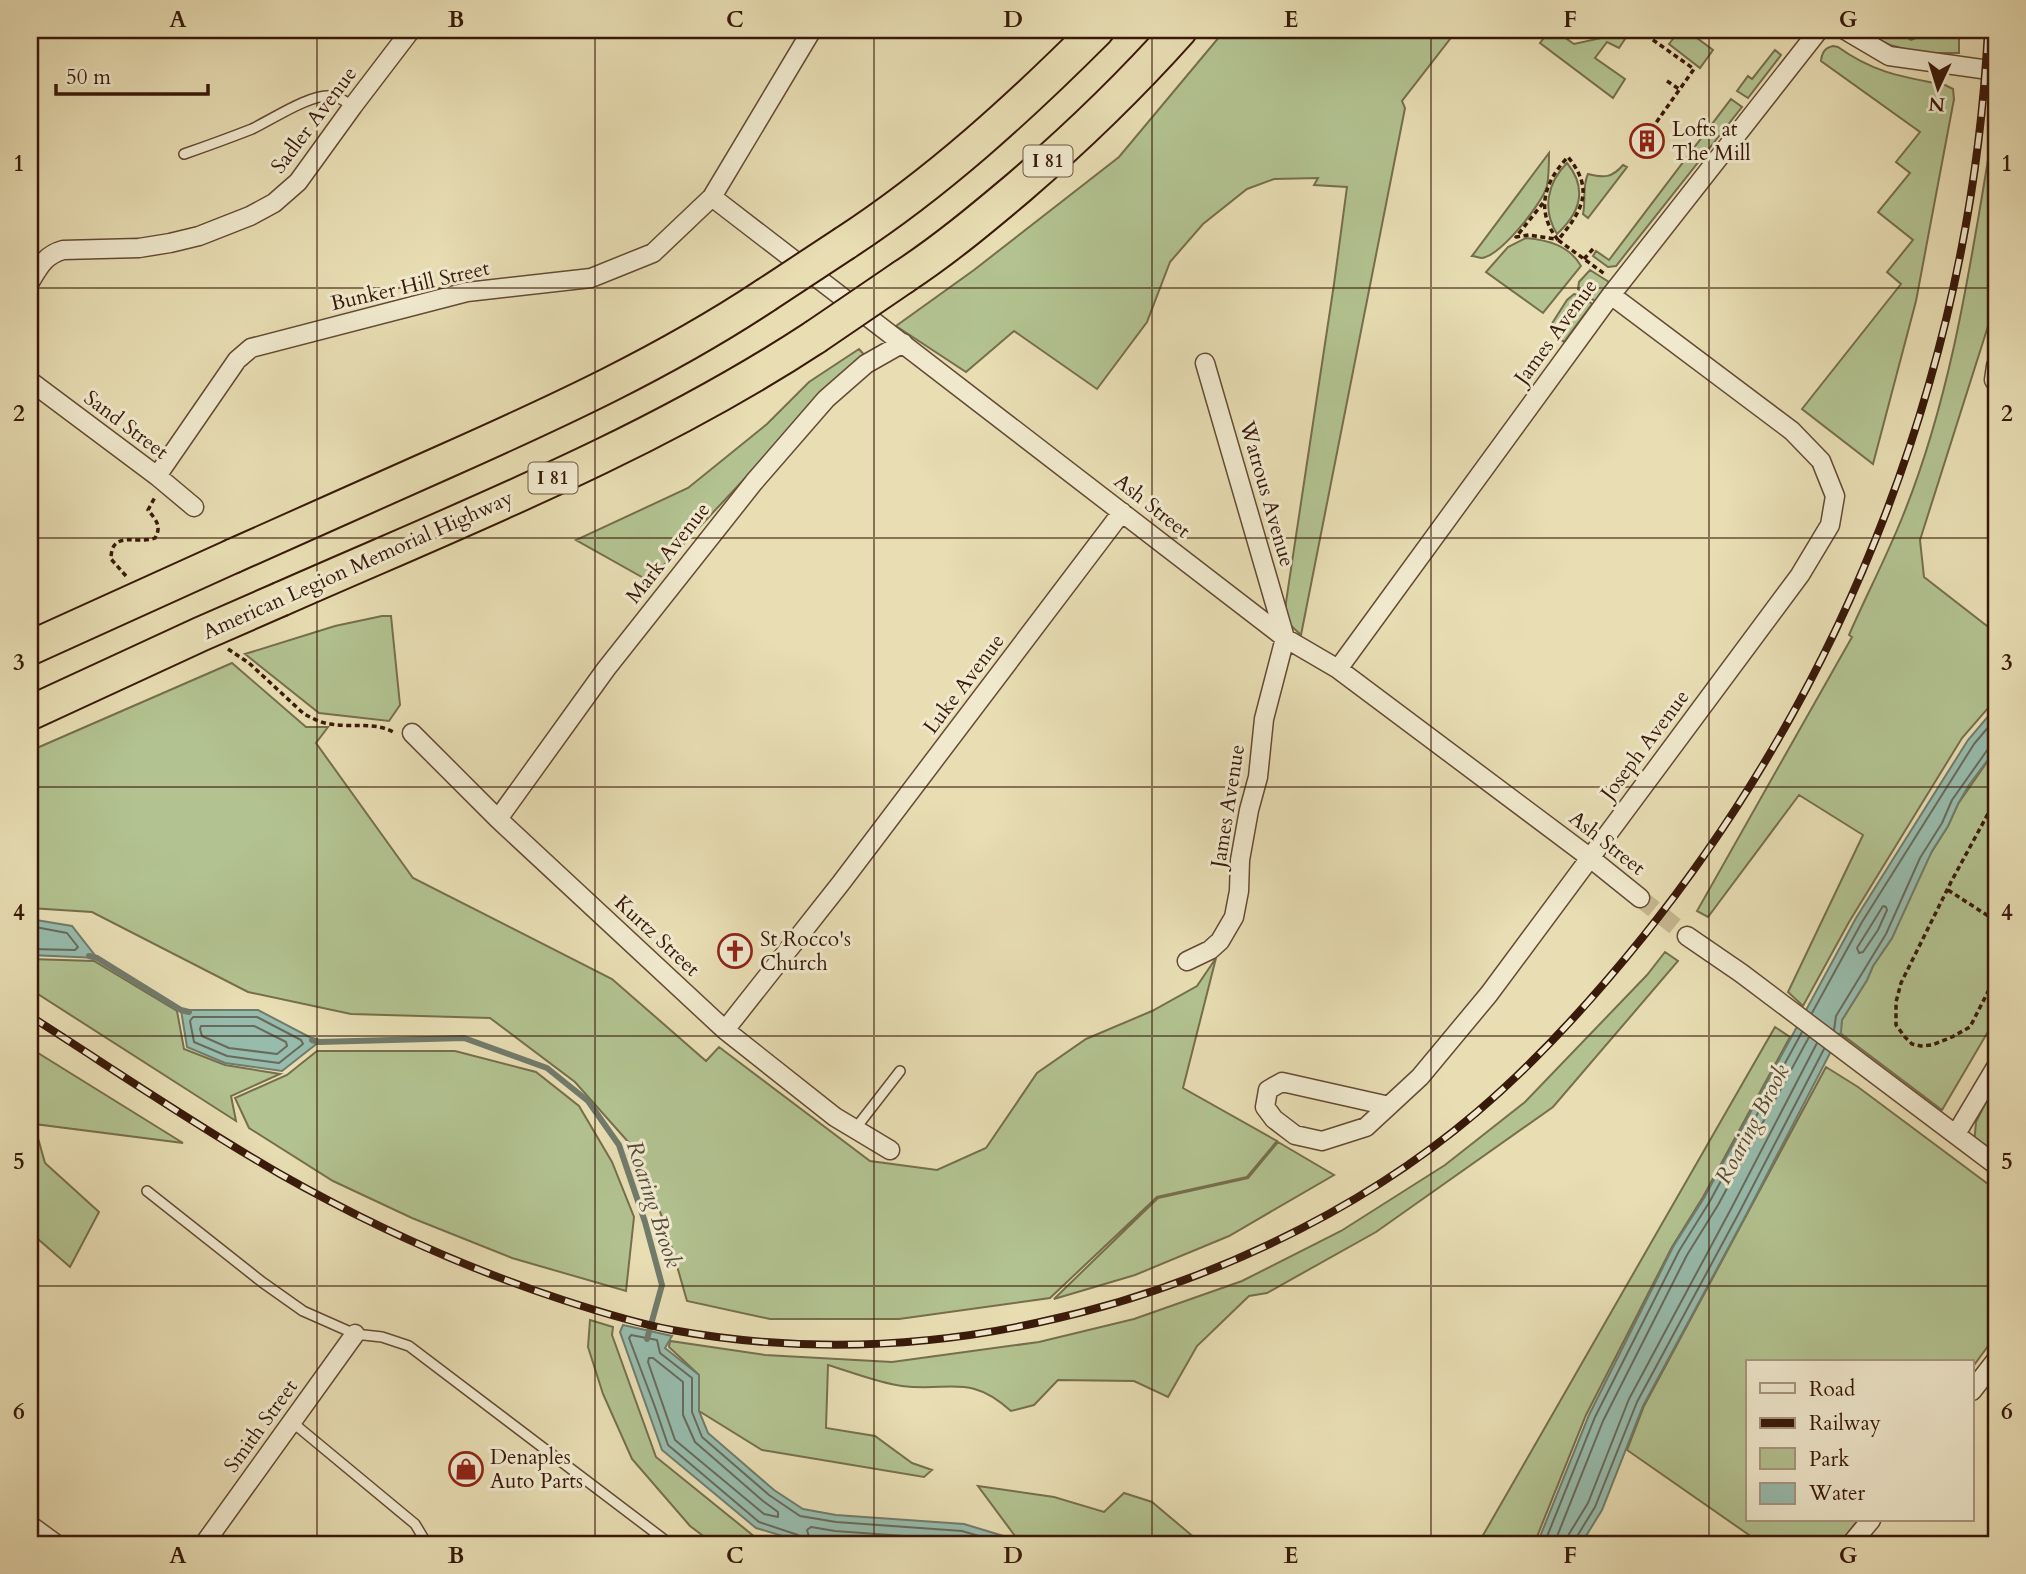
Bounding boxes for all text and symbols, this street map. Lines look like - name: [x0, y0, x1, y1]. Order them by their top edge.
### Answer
- text: A: [169, 4, 187, 35]
- text: B: [448, 4, 464, 35]
- text: C: [726, 4, 744, 35]
- text: D: [1003, 4, 1023, 35]
- text: E: [1284, 4, 1298, 35]
- text: F: [1563, 4, 1577, 35]
- text: G: [1839, 4, 1858, 35]
- scale bar: [56, 52, 208, 96]
- north arrow: [1904, 52, 1974, 122]
- street label: Sadler Avenue: [264, 61, 364, 179]
- text: 50 m: [66, 63, 111, 92]
- text: N: [1927, 90, 1946, 118]
- place label: Lofts at The Mill: [1672, 115, 1750, 168]
- building icon: Lofts at The Mill: [1628, 122, 1666, 160]
- road number: I 81: [1024, 146, 1072, 176]
- text: 1: [13, 148, 25, 179]
- text: 1: [2001, 148, 2013, 179]
- street label: Bunker Hill Street: [328, 254, 493, 318]
- street label: James Avenue: [1506, 273, 1604, 393]
- street label: Sand Street: [78, 384, 174, 467]
- text: 2: [13, 398, 25, 429]
- text: 2: [2001, 398, 2013, 429]
- street label: Watrous Avenue: [1232, 417, 1302, 570]
- road number: I 81: [528, 463, 578, 494]
- street label: Ash Street: [1108, 467, 1197, 545]
- street label: American Legion Memorial Highway: [198, 483, 518, 647]
- street label: Mark Avenue: [619, 496, 717, 610]
- street label: Luke Avenue: [917, 628, 1011, 740]
- text: 3: [13, 647, 25, 678]
- text: 3: [2001, 647, 2013, 678]
- street label: Joseph Avenue: [1592, 684, 1696, 809]
- street label: James Avenue: [1203, 742, 1252, 873]
- street label: Ash Street: [1563, 804, 1652, 882]
- street label: Kurtz Street: [608, 889, 706, 983]
- text: 4: [13, 897, 25, 928]
- text: 4: [2001, 897, 2013, 928]
- place label: St Rocco's Church: [760, 925, 851, 978]
- church icon: St Rocco's Church: [716, 932, 754, 970]
- water label: Roaring Brook: [1707, 1058, 1797, 1189]
- water label: Roaring Brook: [619, 1137, 689, 1272]
- text: 5: [13, 1146, 25, 1177]
- text: 5: [2001, 1146, 2013, 1177]
- legend: [1746, 1360, 1974, 1522]
- street label: Smith Street: [217, 1373, 305, 1478]
- text: Road: [1809, 1375, 1855, 1404]
- text: 6: [13, 1396, 25, 1427]
- text: 6: [2001, 1396, 2013, 1427]
- text: Railway: [1809, 1409, 1881, 1438]
- place label: Denaples Auto Parts: [490, 1443, 583, 1496]
- text: Park: [1809, 1445, 1850, 1474]
- shop icon: Denaples Auto Parts: [447, 1450, 485, 1488]
- text: Water: [1808, 1479, 1865, 1508]
- text: A: [169, 1540, 187, 1571]
- text: B: [448, 1540, 464, 1571]
- text: C: [726, 1540, 744, 1571]
- text: D: [1003, 1540, 1023, 1571]
- text: E: [1284, 1540, 1298, 1571]
- text: F: [1563, 1540, 1577, 1571]
- text: G: [1839, 1540, 1858, 1571]

